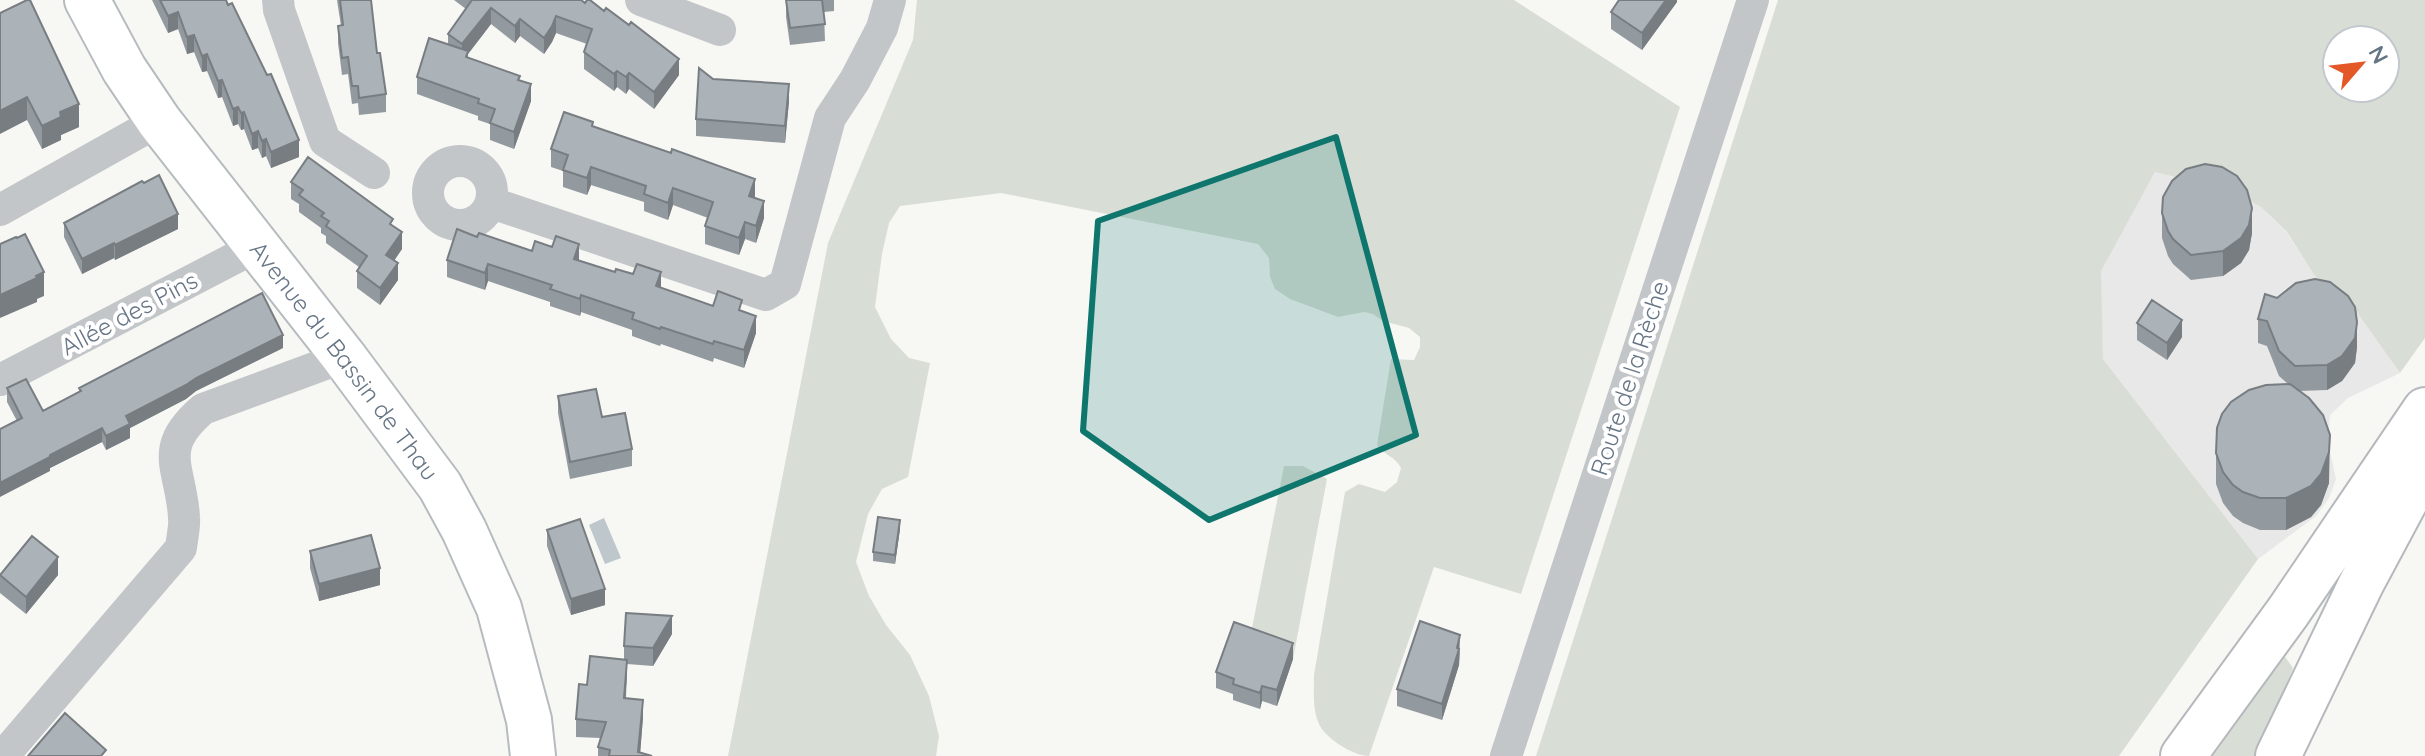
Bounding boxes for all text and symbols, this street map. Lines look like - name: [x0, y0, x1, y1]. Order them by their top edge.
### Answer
- north arrow: [2321, 24, 2401, 104]
- text: N: [2363, 41, 2395, 68]
- street label: Avenue du Bassin de Thau: [244, 235, 445, 486]
- street label: Allée des Pins: [56, 264, 202, 362]
- street label: Route de la Rèche: [1583, 277, 1675, 479]

